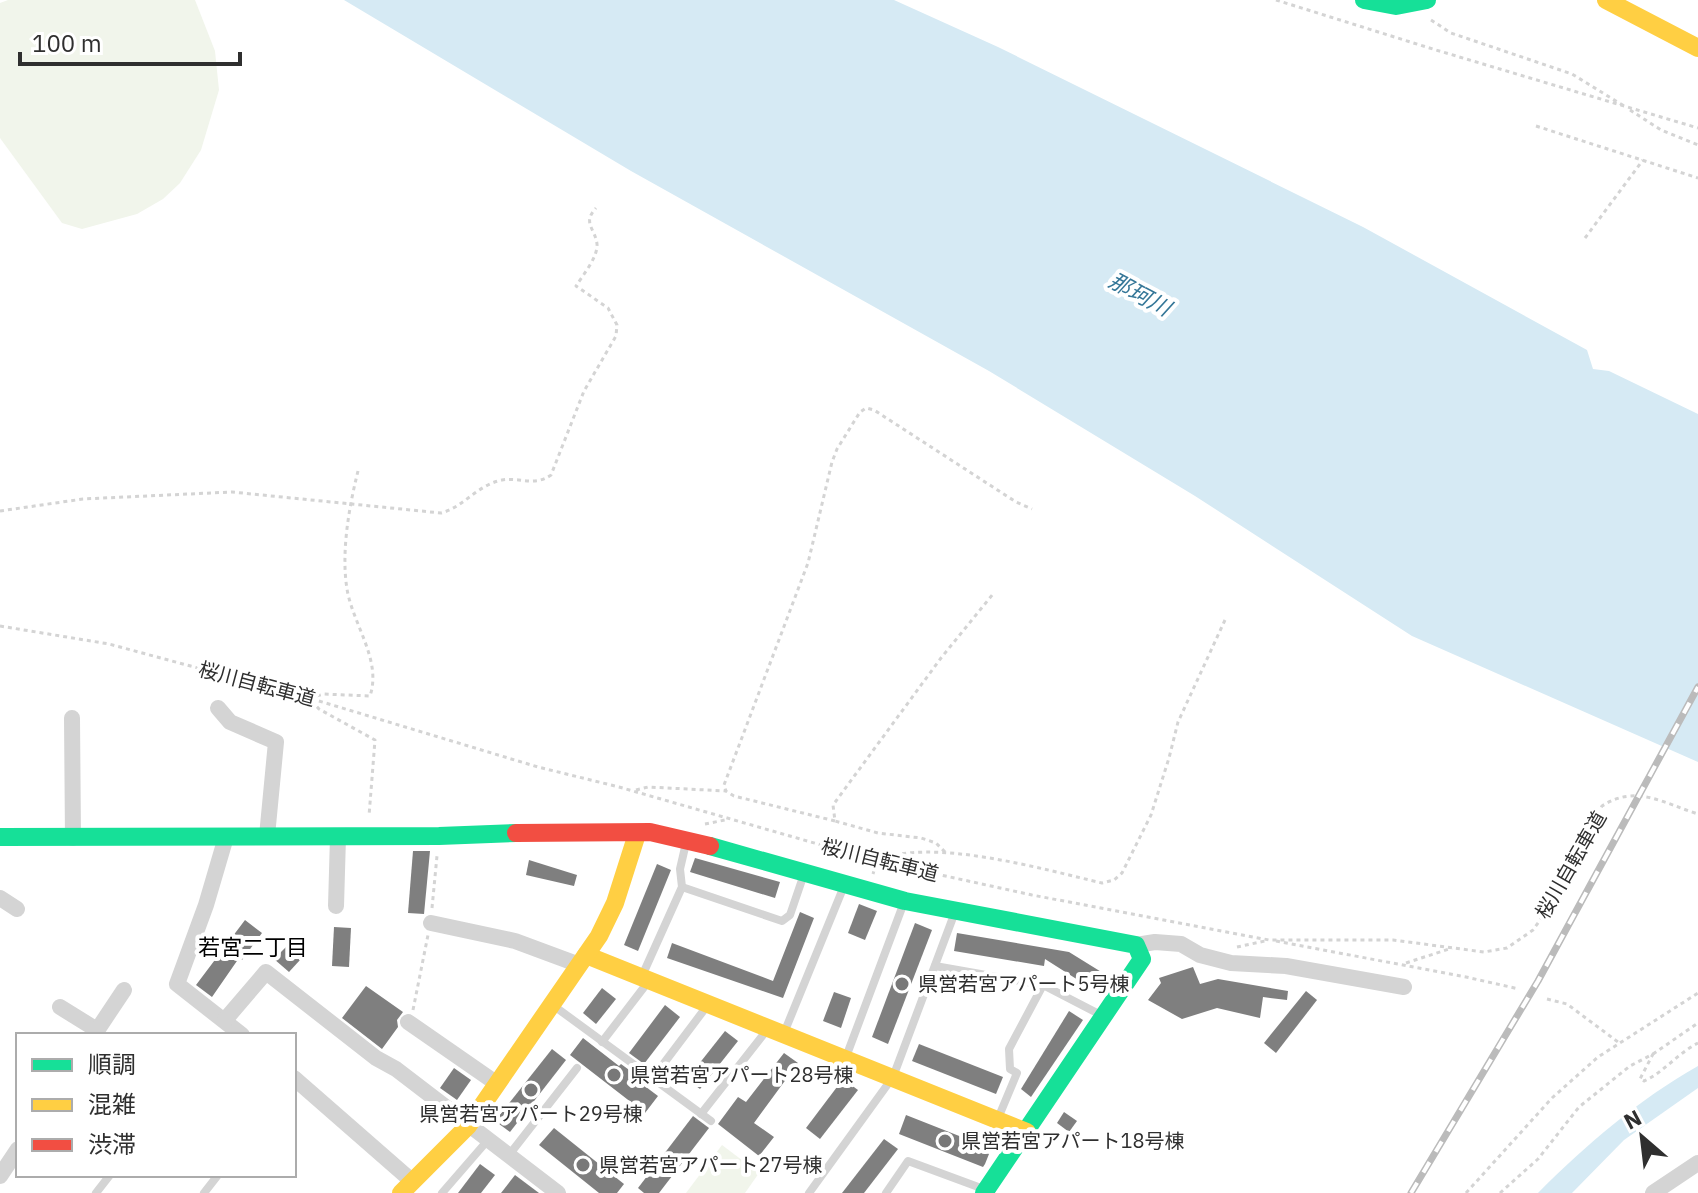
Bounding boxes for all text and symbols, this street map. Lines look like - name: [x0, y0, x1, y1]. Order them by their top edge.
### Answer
- scale bar: [20, 16, 240, 66]
- text: 100 m: [32, 27, 102, 59]
- water label: 那珂川: [1104, 265, 1178, 323]
- street label: 桜川自転車道: [196, 655, 319, 712]
- street label: 桜川自転車道: [1529, 806, 1612, 923]
- street label: 桜川自転車道: [819, 832, 942, 887]
- district label: 若宮二丁目: [198, 932, 308, 961]
- place label: 県営若宮アパート5号棟: [918, 970, 1130, 997]
- marker: 県営若宮アパート5号棟: [893, 975, 911, 993]
- legend: [16, 1033, 296, 1177]
- text: 順調: [88, 1048, 136, 1080]
- place label: 県営若宮アパート28号棟: [630, 1061, 854, 1088]
- marker: 県営若宮アパート28号棟: [605, 1066, 623, 1084]
- marker: 県営若宮アパート29号棟: [522, 1081, 540, 1099]
- text: 混雑: [88, 1088, 136, 1120]
- north arrow: [1602, 1097, 1682, 1177]
- place label: 県営若宮アパート29号棟: [419, 1100, 643, 1127]
- text: N: [1619, 1102, 1646, 1135]
- place label: 県営若宮アパート18号棟: [961, 1127, 1185, 1154]
- text: 渋滞: [88, 1128, 136, 1160]
- marker: 県営若宮アパート18号棟: [936, 1132, 954, 1150]
- place label: 県営若宮アパート27号棟: [599, 1151, 823, 1178]
- marker: 県営若宮アパート27号棟: [574, 1156, 592, 1174]

